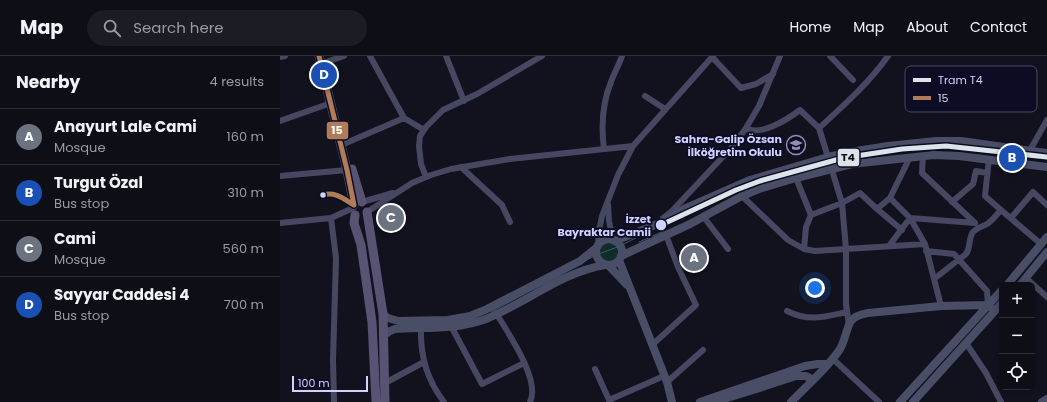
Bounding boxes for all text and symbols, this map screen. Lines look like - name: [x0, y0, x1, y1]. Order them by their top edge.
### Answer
- search box: [87, 10, 367, 46]
- text: Map: [20, 14, 63, 41]
- icon: search: [101, 17, 123, 39]
- text: Search here: [133, 17, 224, 38]
- text: Home: [789, 17, 831, 37]
- text: Map: [853, 17, 884, 37]
- text: About: [906, 17, 948, 37]
- text: Contact: [970, 17, 1027, 37]
- pin: D: [311, 60, 337, 90]
- legend: [905, 66, 1037, 112]
- text: Nearby: [16, 70, 80, 94]
- text: 4 results: [210, 72, 264, 91]
- text: Tram T4: [938, 72, 983, 88]
- text: 15: [938, 90, 949, 106]
- text: Anayurt Lale Cami: [54, 116, 197, 137]
- line badge: 15: [326, 121, 349, 140]
- text: 15: [331, 122, 343, 138]
- text: A: [24, 127, 34, 146]
- text: 160 m: [227, 127, 264, 146]
- place label: Sahra-Galip Özsan İlköğretim Okulu: [675, 131, 782, 160]
- school or university icon: Sahra-Galip Özsan İlköğretim Okulu: [785, 134, 807, 156]
- text: Mosque: [54, 138, 105, 157]
- pin: B: [999, 143, 1025, 173]
- line badge: T4: [837, 148, 860, 167]
- text: T4: [841, 149, 856, 165]
- text: Turgut Özal: [54, 172, 143, 193]
- text: B: [25, 183, 33, 202]
- text: 310 m: [227, 183, 264, 202]
- unlabelled marker: [318, 190, 328, 200]
- text: Bus stop: [54, 194, 109, 213]
- pin: C: [378, 203, 404, 233]
- place label: İzzet Bayraktar Camii: [557, 211, 652, 240]
- marker: İzzet Bayraktar Camii: [654, 218, 668, 232]
- text: Cami: [54, 228, 96, 249]
- text: C: [24, 239, 34, 258]
- text: 560 m: [223, 239, 264, 258]
- pin: A: [681, 243, 707, 273]
- text: Mosque: [54, 250, 105, 269]
- your location: [805, 278, 825, 298]
- map controls: [999, 282, 1035, 390]
- button: +: [999, 282, 1035, 318]
- text: Sayyar Caddesi 4: [54, 284, 190, 305]
- text: D: [24, 295, 34, 314]
- text: 700 m: [224, 295, 264, 314]
- text: Bus stop: [54, 306, 109, 325]
- button: −: [999, 318, 1035, 354]
- button: locate: [999, 354, 1035, 390]
- scale bar: [292, 374, 368, 393]
- text: 100 m: [298, 375, 330, 391]

